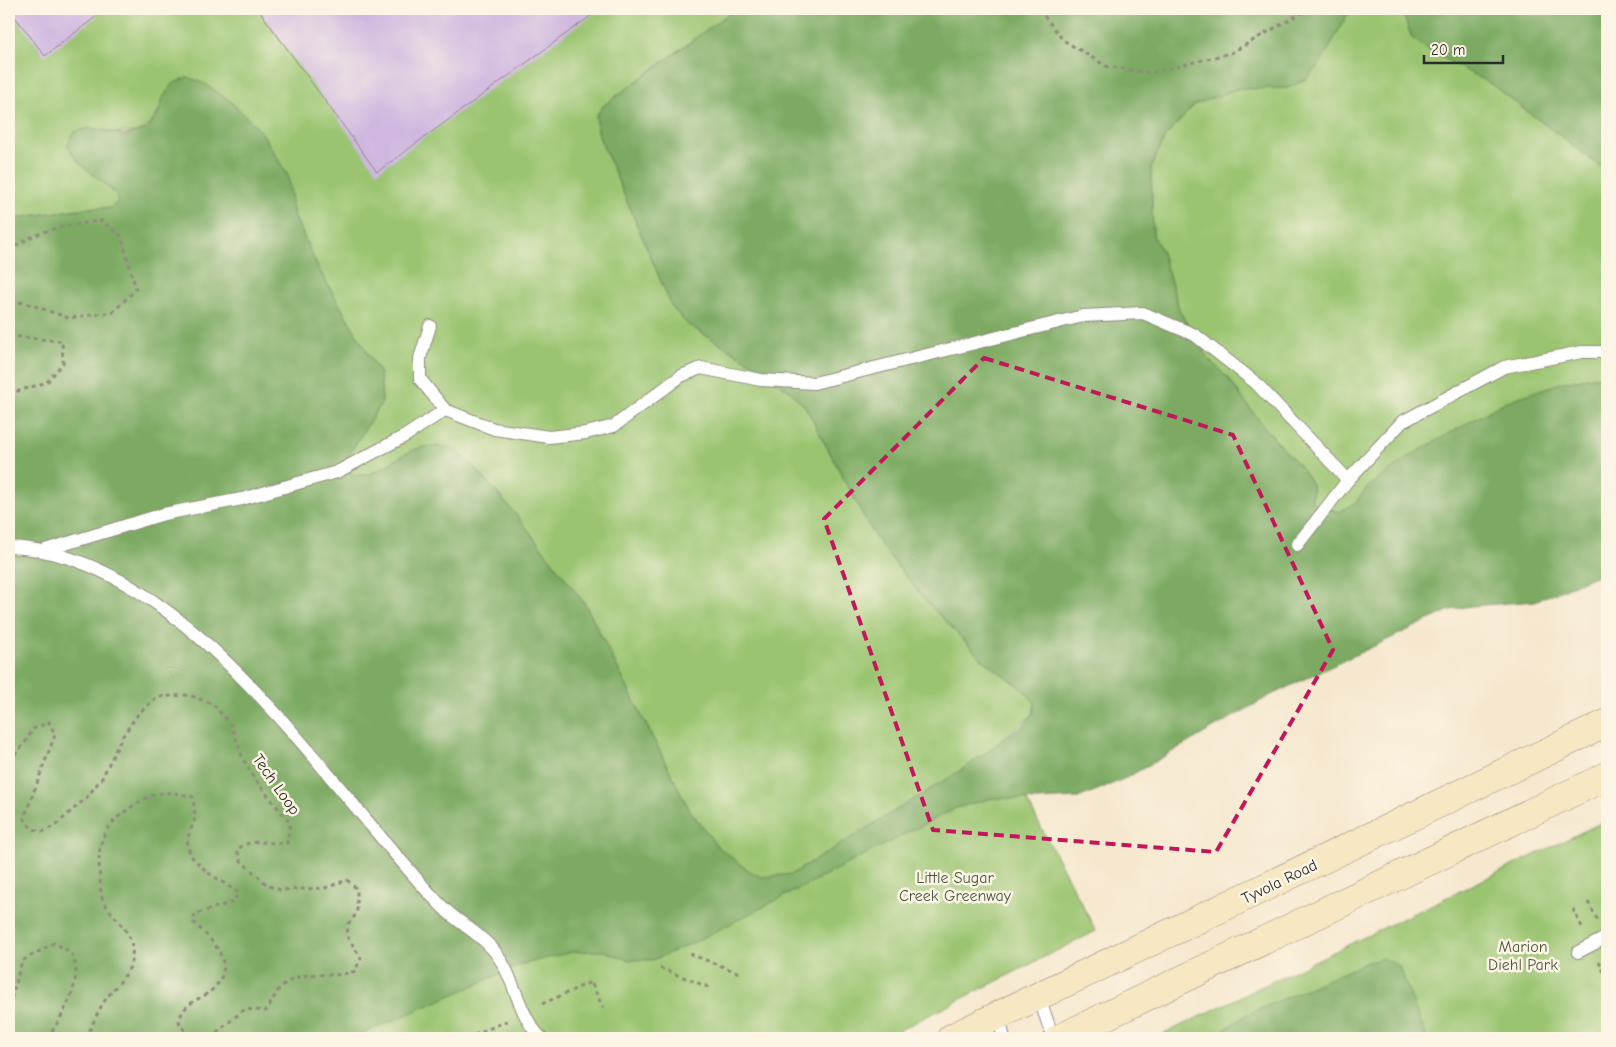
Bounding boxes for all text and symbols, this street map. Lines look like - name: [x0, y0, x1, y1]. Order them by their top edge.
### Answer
- scale bar: [1424, 32, 1502, 64]
- text: 20 m: [1431, 41, 1465, 59]
- street label: Tech Loop: [249, 751, 304, 818]
- street label: Tyvola Road: [1239, 856, 1320, 908]
- park label: Little Sugar Creek Greenway: [899, 869, 1012, 905]
- park label: Marion Diehl Park: [1488, 938, 1558, 974]

